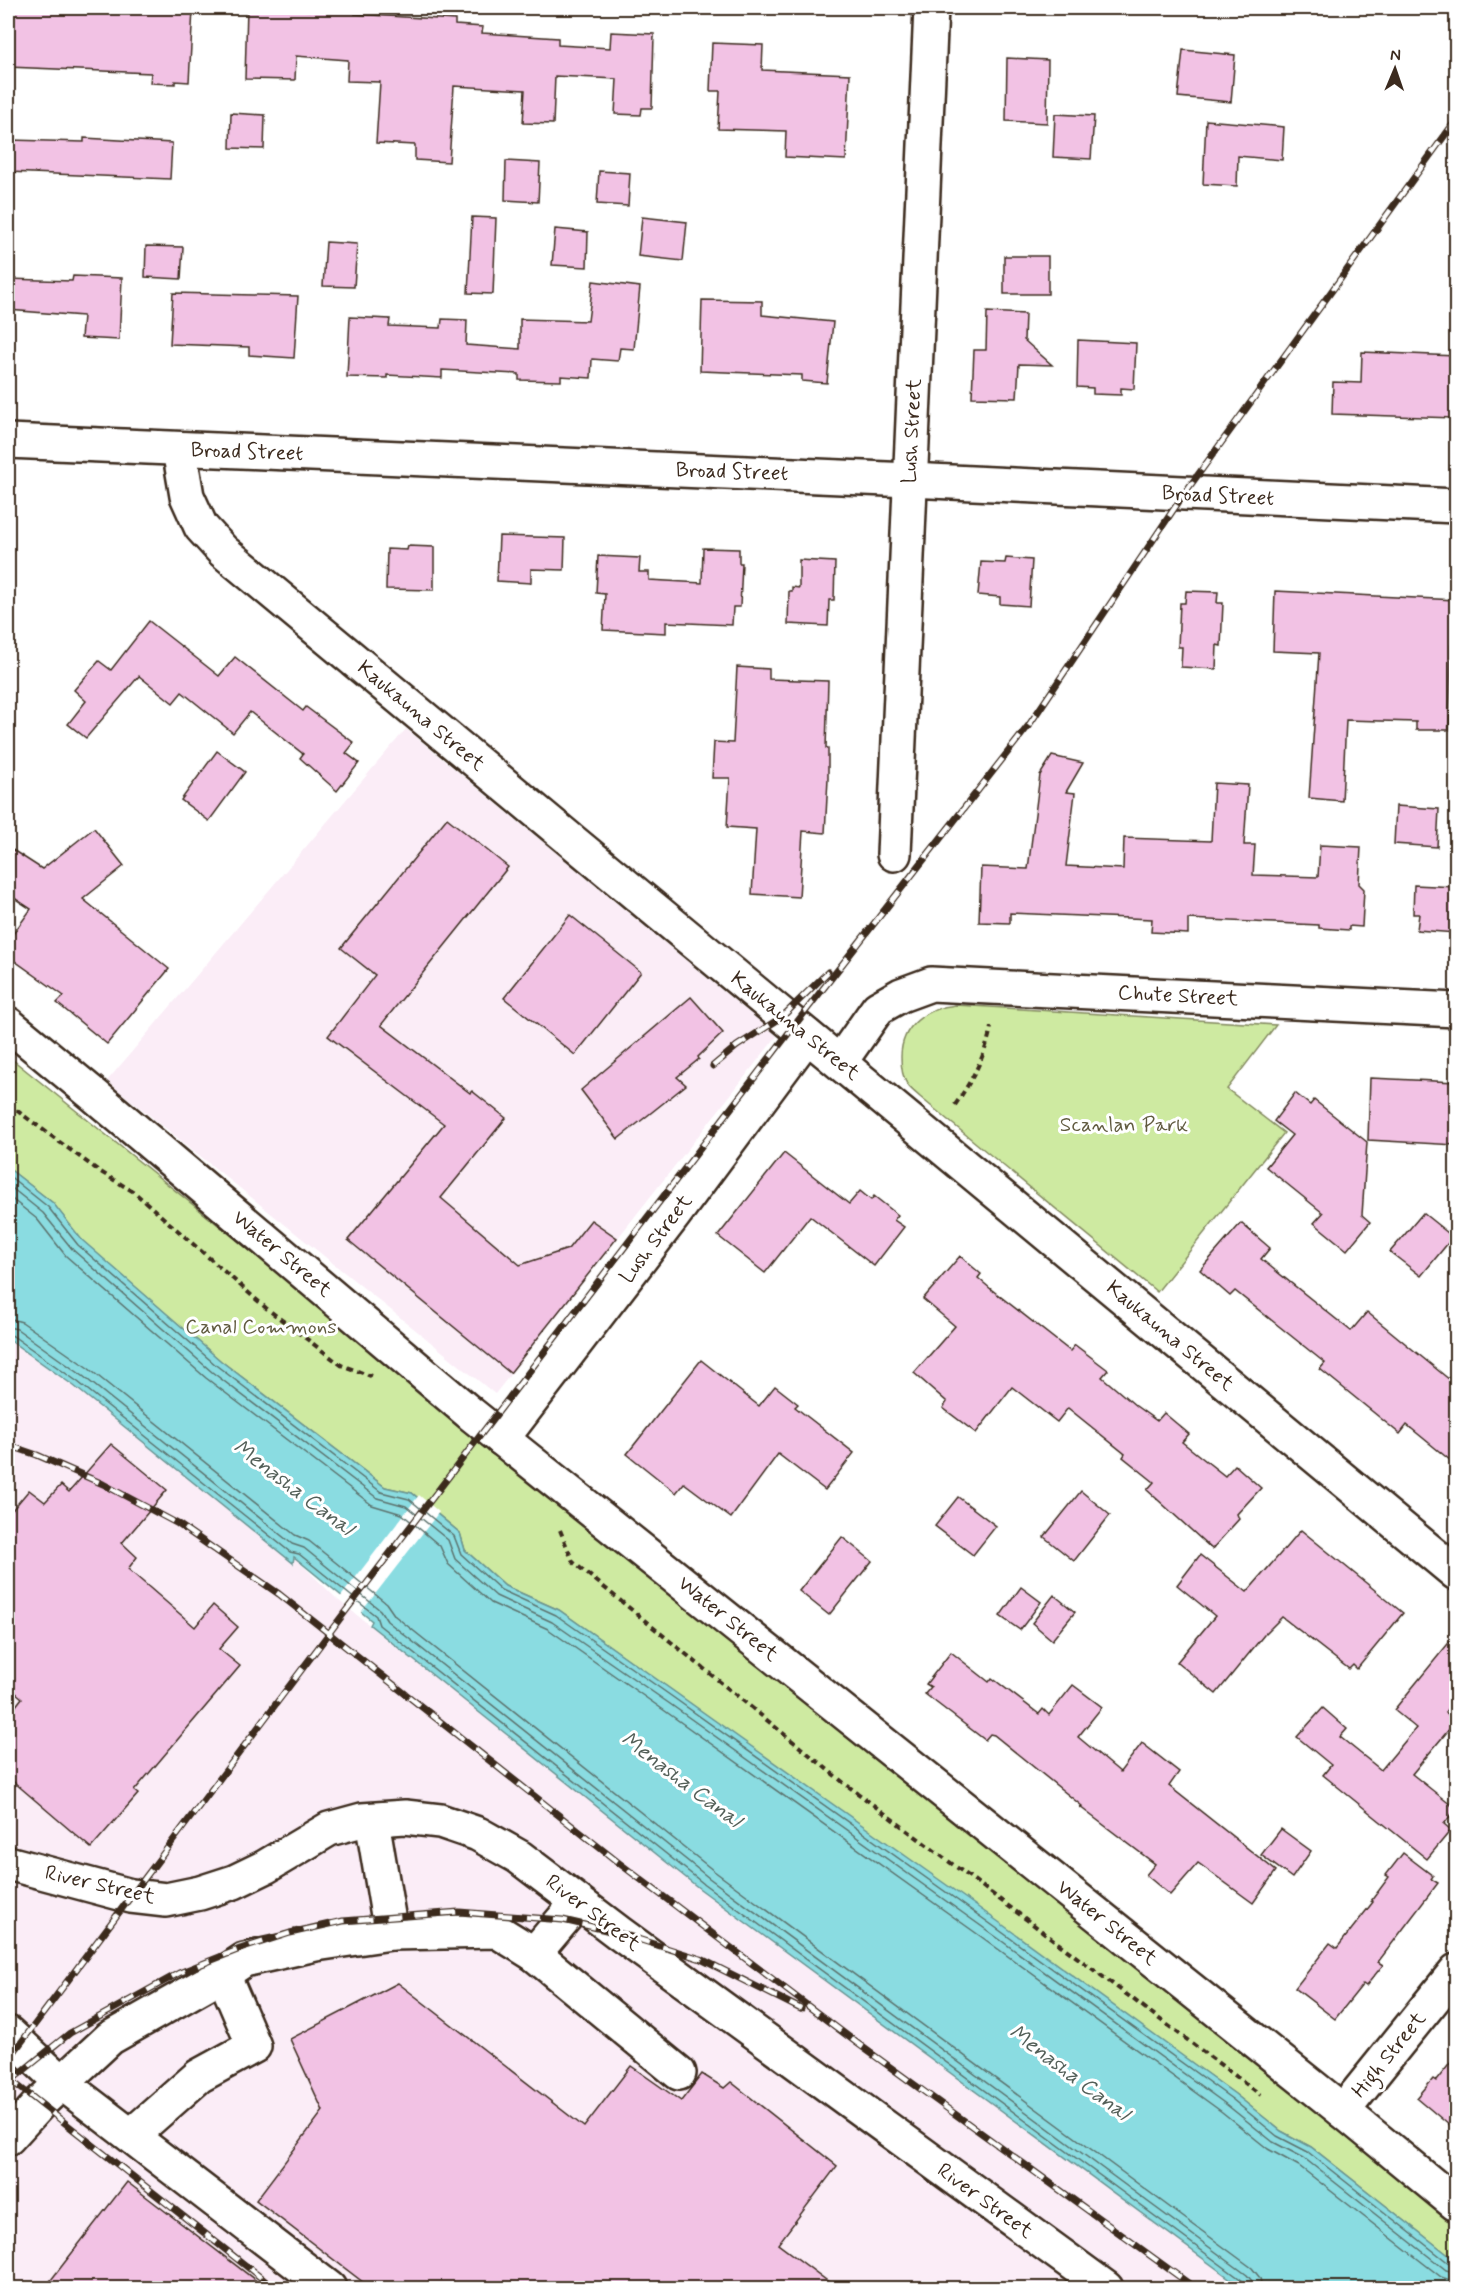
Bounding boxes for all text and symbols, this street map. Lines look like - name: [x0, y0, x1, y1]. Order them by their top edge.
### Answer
- north arrow: [1365, 39, 1425, 99]
- text: N: [1390, 45, 1401, 66]
- street label: Lush Street: [895, 377, 929, 484]
- street label: Broad Street: [190, 436, 304, 468]
- street label: Broad Street: [675, 456, 789, 488]
- street label: Broad Street: [1161, 479, 1275, 513]
- street label: Kaukauna Street: [351, 654, 491, 778]
- street label: Kaukauna Street: [724, 965, 866, 1087]
- street label: Chute Street: [1117, 979, 1240, 1013]
- park label: Scanlan Park: [1060, 1111, 1188, 1139]
- street label: Lush Street: [613, 1188, 699, 1289]
- street label: Water Street: [226, 1204, 338, 1304]
- street label: Kaukauna Street: [1100, 1274, 1240, 1398]
- park label: Canal Commons: [185, 1313, 337, 1341]
- water label: Menasha Canal: [227, 1434, 361, 1544]
- street label: Water Street: [672, 1570, 785, 1669]
- water label: Menasha Canal: [615, 1726, 749, 1836]
- street label: River Street: [42, 1859, 158, 1911]
- street label: River Street: [540, 1868, 647, 1958]
- street label: Water Street: [1051, 1874, 1164, 1973]
- street label: High Street: [1346, 2005, 1434, 2105]
- water label: Menasha Canal: [1003, 2019, 1137, 2129]
- street label: River Street: [931, 2157, 1039, 2246]

